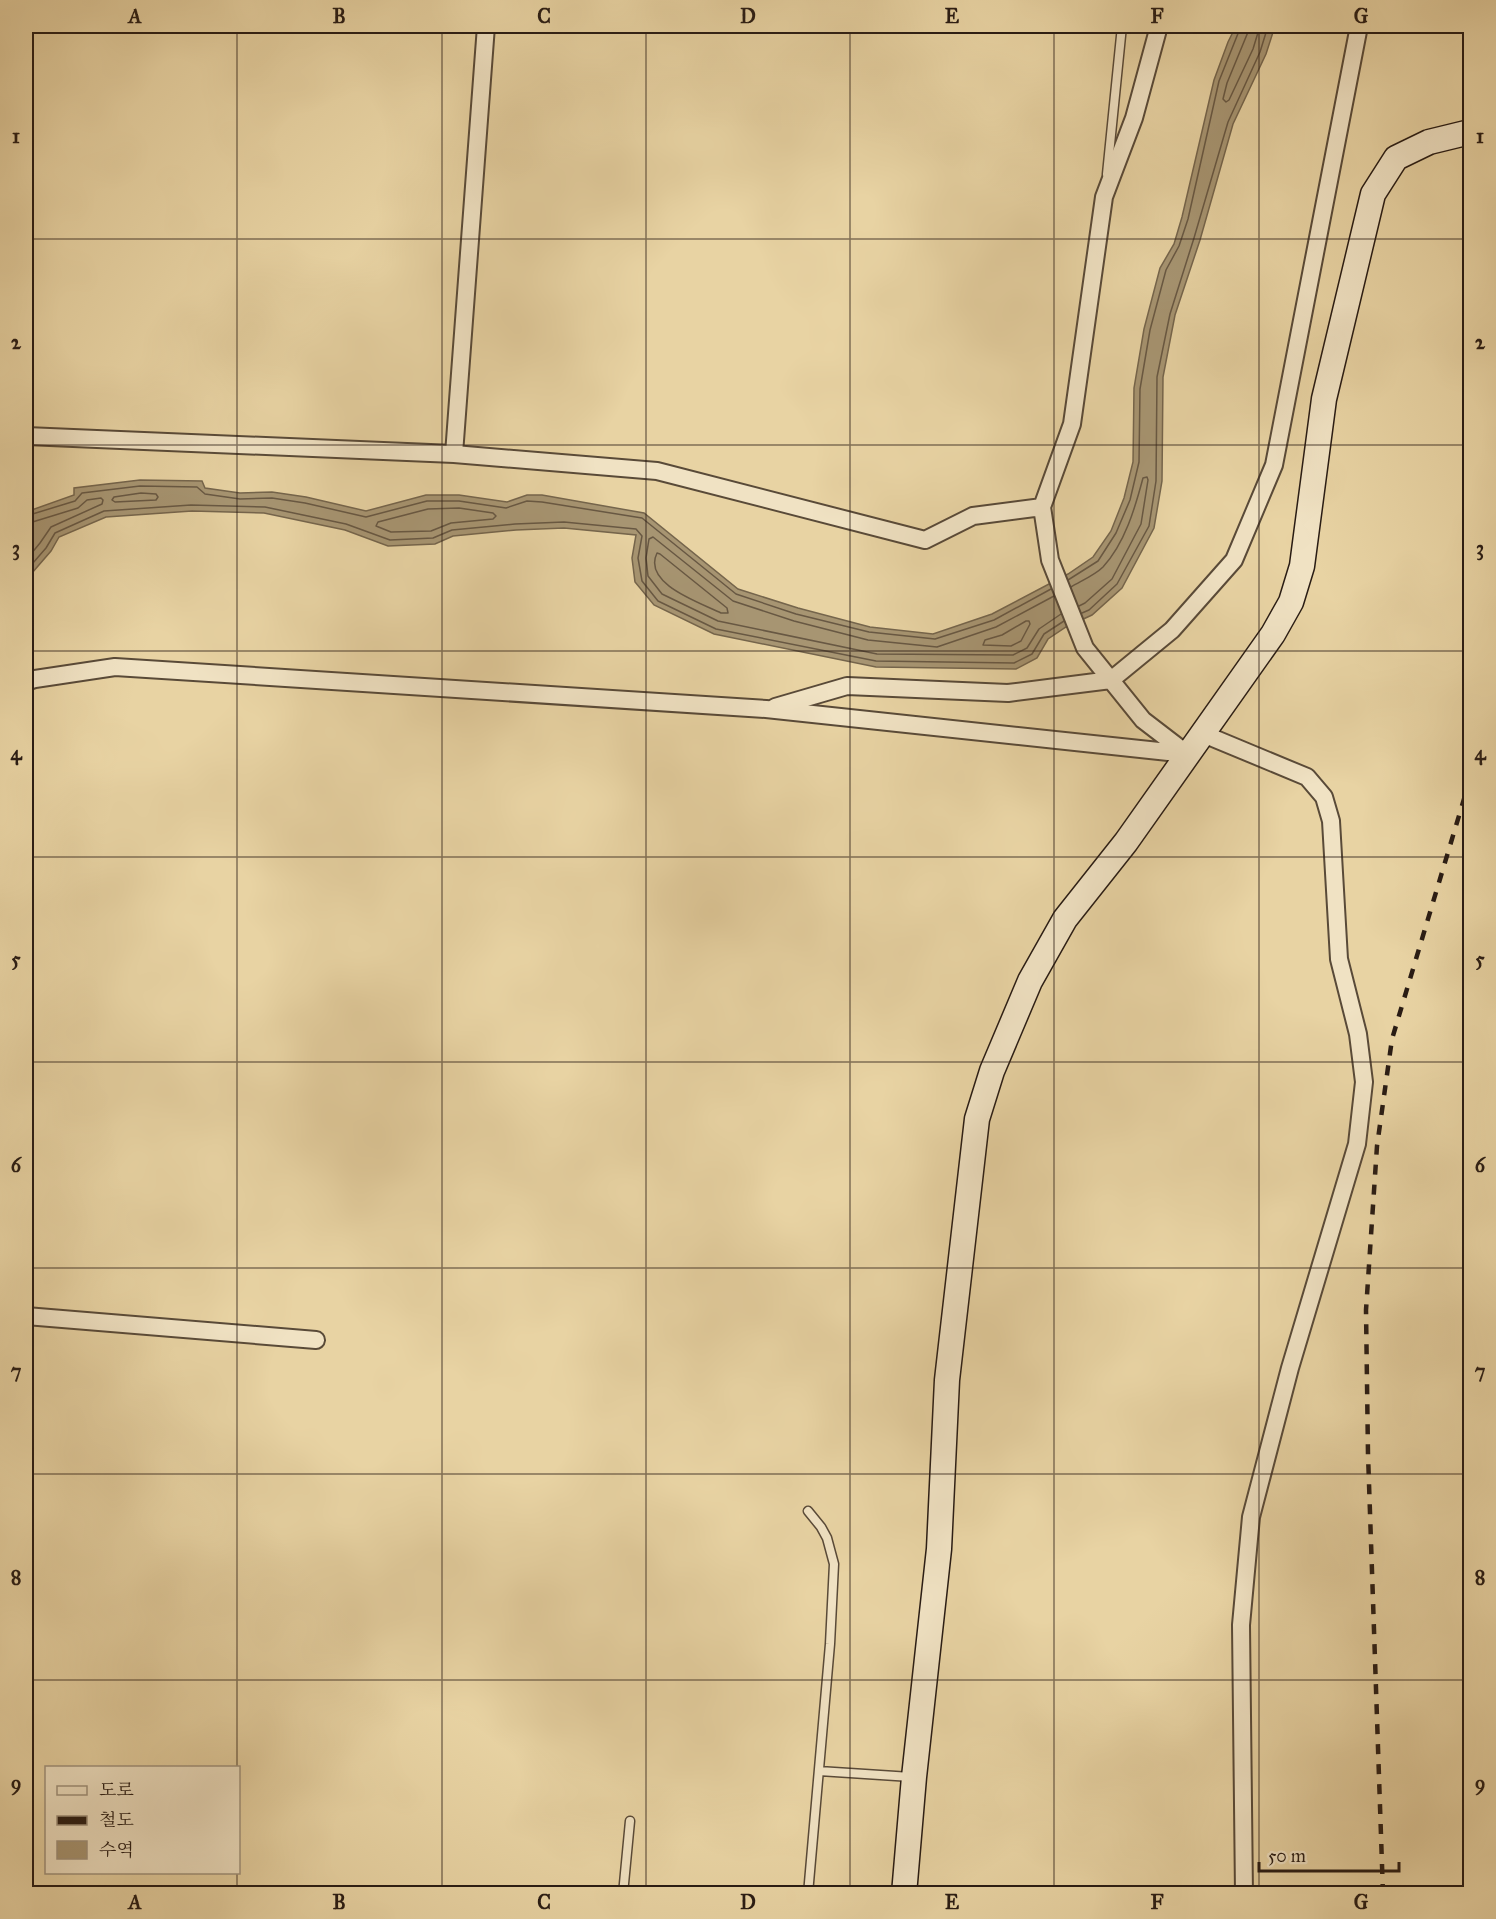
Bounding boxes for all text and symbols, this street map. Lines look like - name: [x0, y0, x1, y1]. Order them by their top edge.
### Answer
- text: A: [126, 4, 142, 28]
- text: B: [332, 4, 346, 28]
- text: C: [537, 4, 551, 28]
- text: D: [740, 4, 756, 28]
- text: E: [945, 4, 960, 28]
- text: F: [1150, 4, 1164, 28]
- text: G: [1354, 4, 1369, 28]
- text: 1: [12, 124, 20, 148]
- text: 1: [1476, 124, 1484, 148]
- text: 2: [11, 330, 22, 354]
- text: 2: [1475, 330, 1486, 354]
- text: 3: [12, 536, 20, 561]
- text: 3: [1476, 536, 1484, 561]
- text: 4: [10, 741, 22, 766]
- text: 4: [1474, 741, 1486, 766]
- text: 5: [11, 947, 21, 971]
- text: 5: [1475, 947, 1485, 971]
- text: 6: [11, 1153, 23, 1177]
- text: 6: [1475, 1153, 1487, 1177]
- text: 7: [11, 1359, 22, 1383]
- text: 7: [1475, 1359, 1486, 1383]
- text: 8: [11, 1565, 21, 1589]
- text: 8: [1475, 1565, 1485, 1589]
- legend: [45, 1766, 240, 1874]
- text: 9: [11, 1771, 21, 1796]
- text: 9: [1475, 1771, 1485, 1796]
- text: 도로: [99, 1779, 134, 1801]
- text: 철도: [99, 1809, 134, 1831]
- scale bar: [1259, 1835, 1398, 1873]
- text: 수역: [99, 1839, 134, 1861]
- text: 50 m: [1268, 1845, 1306, 1867]
- text: A: [126, 1890, 142, 1914]
- text: B: [332, 1890, 346, 1914]
- text: C: [537, 1890, 551, 1914]
- text: D: [740, 1890, 756, 1914]
- text: E: [945, 1890, 960, 1914]
- text: F: [1150, 1890, 1164, 1914]
- text: G: [1354, 1890, 1369, 1914]

